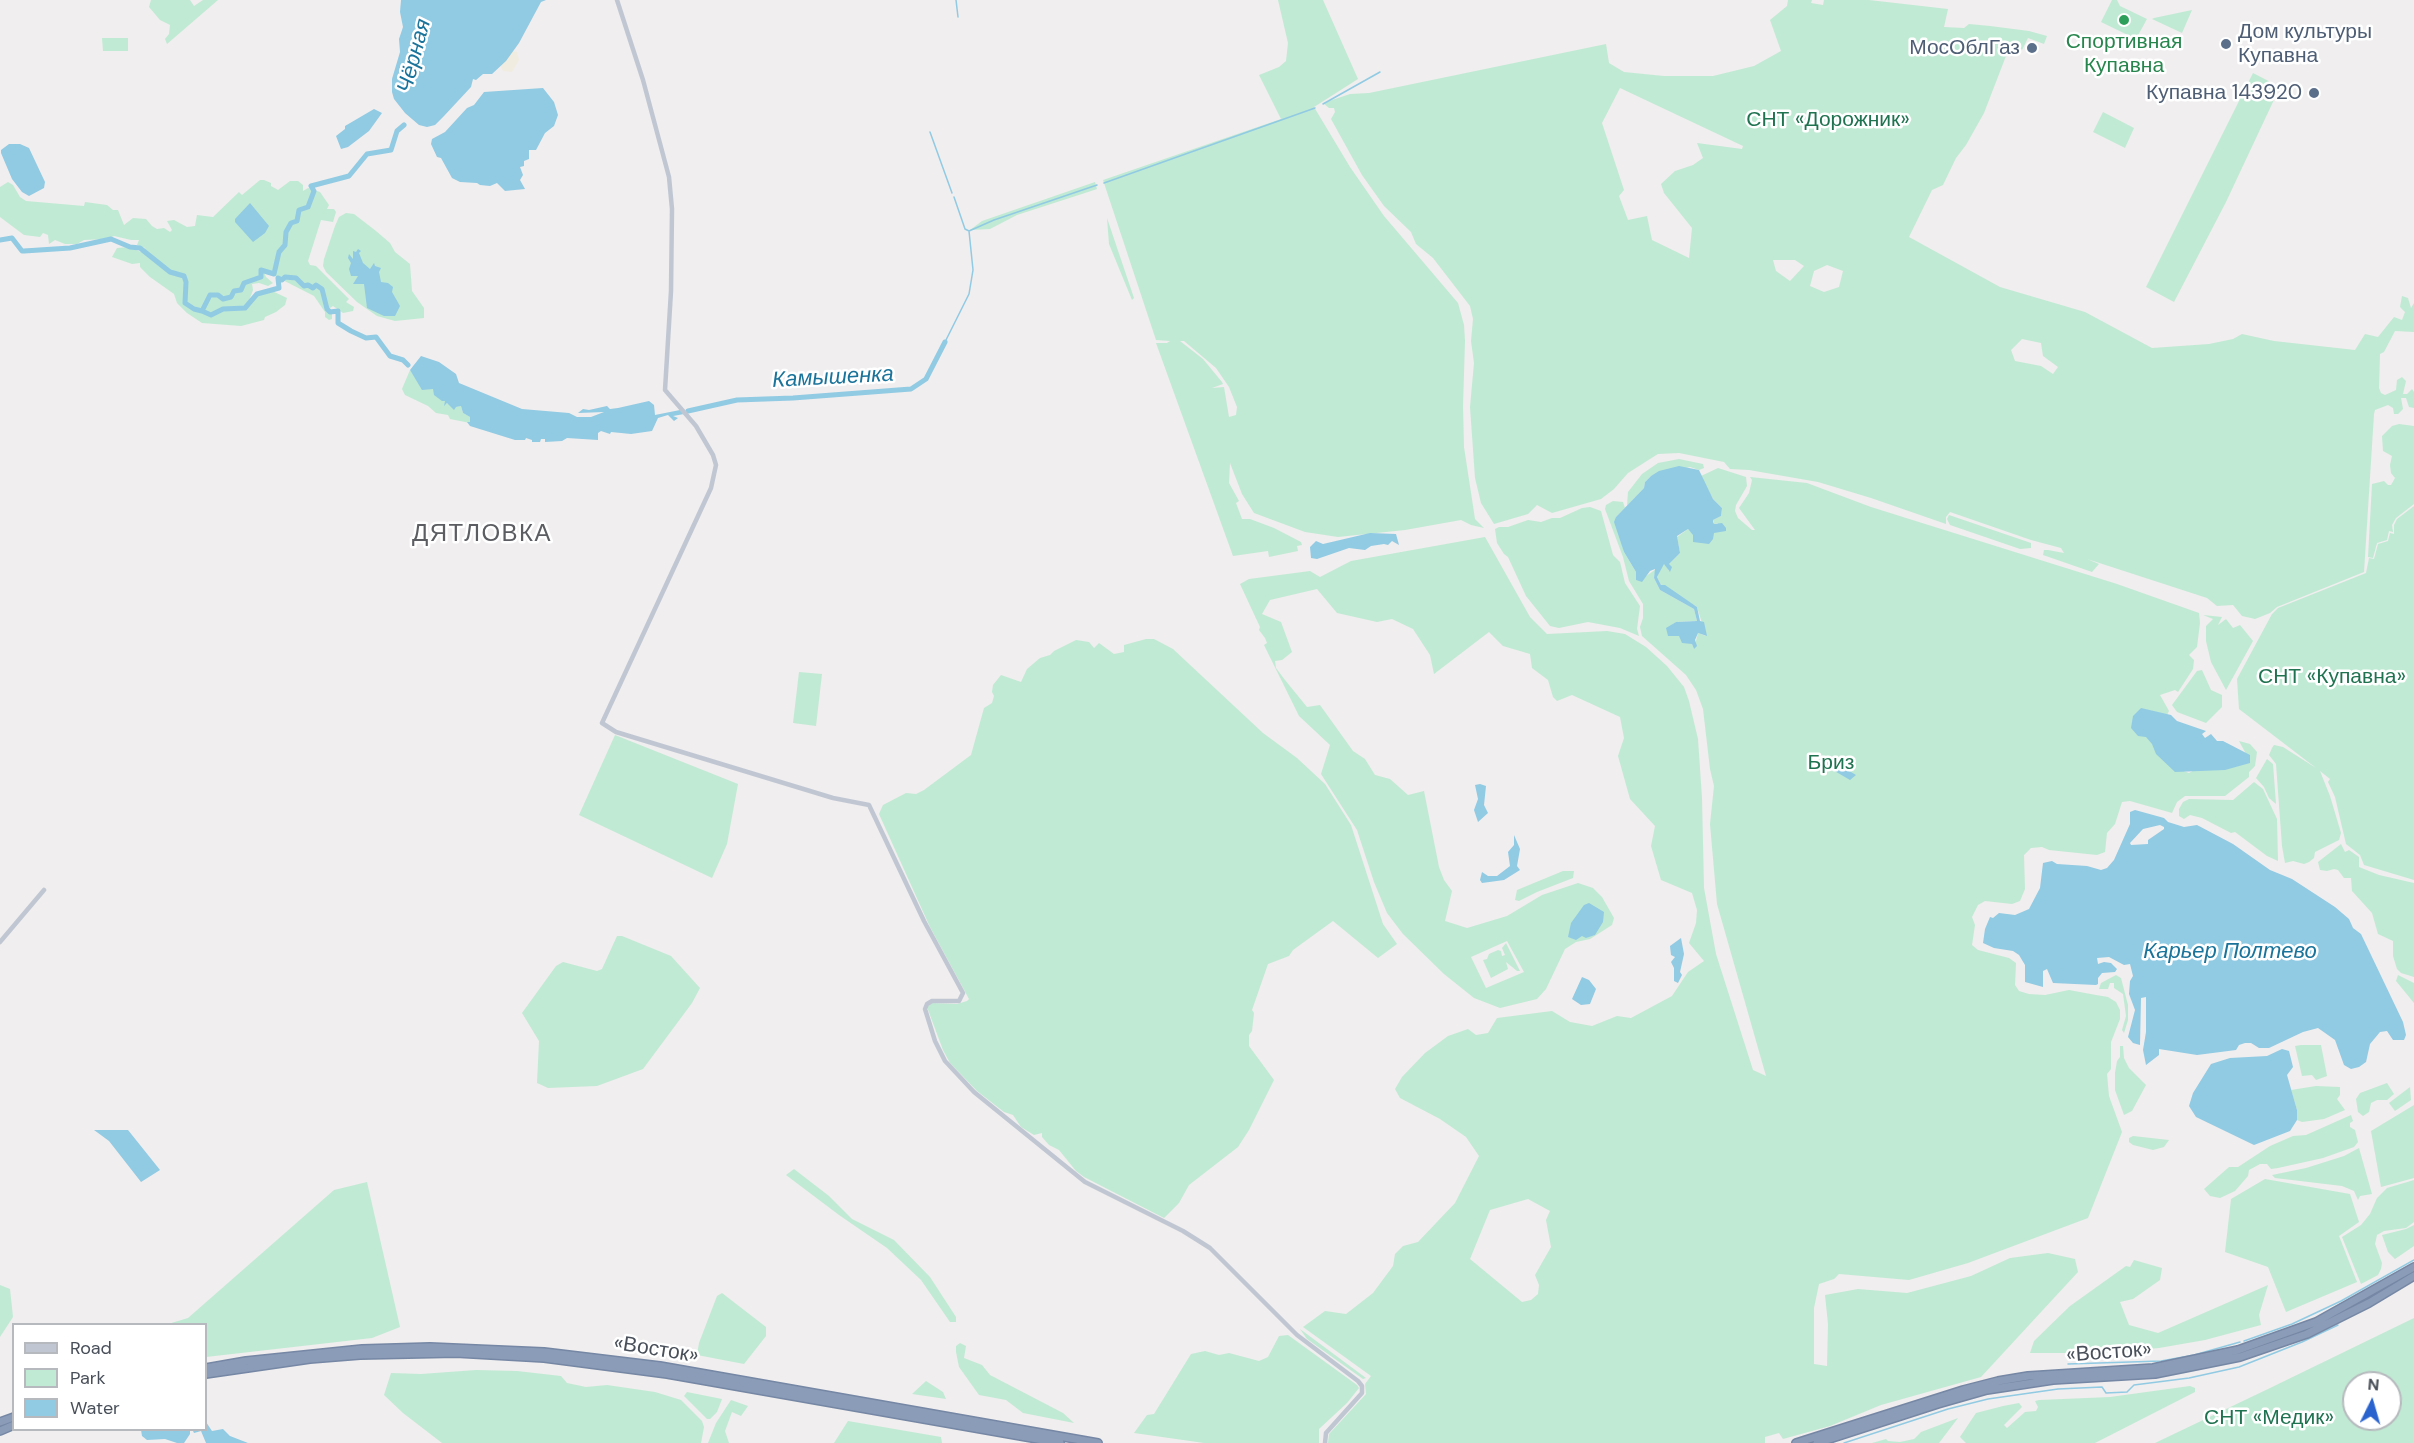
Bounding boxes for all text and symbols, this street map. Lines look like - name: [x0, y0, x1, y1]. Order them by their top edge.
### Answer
- marker: Спортивная Купавна: [2117, 13, 2131, 27]
- water label: Чёрная: [392, 16, 438, 96]
- place label: Дом культуры Купавна: [2238, 19, 2372, 69]
- place label: Спортивная Купавна: [2066, 29, 2182, 79]
- place label: МосОблГаз: [1909, 35, 2020, 61]
- marker: Дом культуры Купавна: [2219, 37, 2233, 51]
- marker: МосОблГаз: [2025, 41, 2039, 55]
- place label: Купавна 143920: [2146, 80, 2302, 106]
- marker: Купавна 143920: [2307, 86, 2321, 100]
- park label: СНТ «Дорожник»: [1746, 107, 1910, 133]
- water label: Камышенка: [772, 362, 894, 394]
- district label: ДЯТЛОВКА: [412, 521, 552, 549]
- park label: СНТ «Купавна»: [2258, 664, 2406, 690]
- park label: Бриз: [1808, 750, 1854, 776]
- water label: Карьер Полтево: [2143, 939, 2317, 965]
- legend: [12, 1323, 207, 1431]
- street label: «Восток»: [612, 1331, 700, 1369]
- text: Road: [70, 1336, 112, 1360]
- street label: «Восток»: [2066, 1337, 2152, 1369]
- text: Park: [70, 1366, 106, 1390]
- north arrow: [2342, 1371, 2402, 1431]
- text: N: [2367, 1374, 2380, 1396]
- text: Water: [70, 1396, 120, 1420]
- park label: СНТ «Медик»: [2204, 1405, 2334, 1431]

